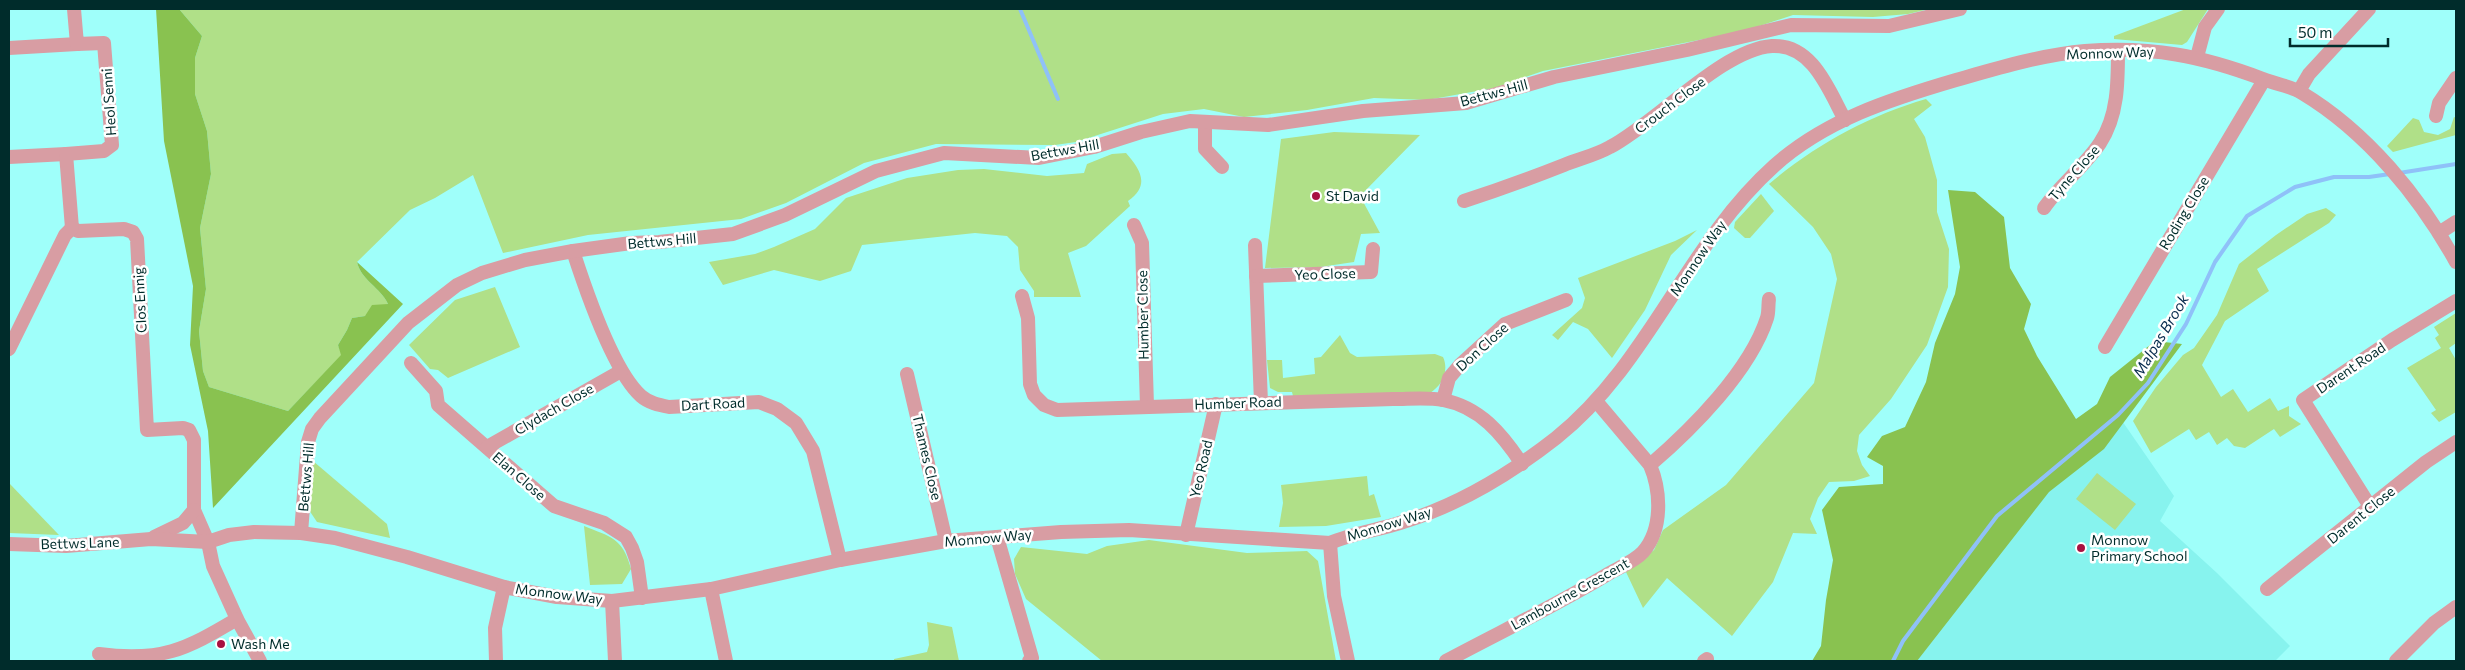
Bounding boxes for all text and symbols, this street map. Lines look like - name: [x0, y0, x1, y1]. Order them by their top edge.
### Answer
- scale bar: [2290, 15, 2388, 47]
- text: 50 m: [2298, 23, 2332, 41]
- street label: Monnow Way: [2066, 42, 2154, 63]
- street label: Heol Senni: [98, 68, 119, 136]
- street label: Crouch Close: [1631, 73, 1708, 137]
- street label: Bettws Hill: [1458, 75, 1530, 110]
- street label: Bettws Hill: [1029, 135, 1100, 164]
- street label: Tyne Close: [2045, 141, 2103, 204]
- street label: Roding Close: [2155, 173, 2212, 252]
- place label: St David: [1326, 187, 1379, 204]
- marker: St David: [1310, 190, 1322, 202]
- street label: Monnow Way: [1666, 217, 1729, 299]
- street label: Bettws Hill: [627, 229, 697, 252]
- street label: Yeo Close: [1294, 264, 1356, 283]
- street label: Clos Ennig: [129, 266, 150, 333]
- street label: Humber Close: [1133, 270, 1152, 360]
- water label: Malpas Brook: [2128, 290, 2192, 380]
- street label: Don Close: [1452, 319, 1511, 375]
- street label: Darent Road: [2313, 338, 2388, 397]
- street label: Clydach Close: [511, 379, 596, 438]
- street label: Humber Road: [1194, 392, 1282, 413]
- street label: Dart Road: [680, 393, 746, 414]
- street label: Thames Close: [909, 412, 946, 502]
- street label: Yeo Road: [1186, 438, 1215, 500]
- street label: Bettws Hill: [294, 442, 317, 512]
- street label: Elan Close: [489, 448, 549, 503]
- street label: Darent Close: [2323, 482, 2398, 547]
- street label: Monnow Way: [1344, 503, 1433, 544]
- street label: Monnow Way: [944, 525, 1032, 550]
- place label: Monnow Primary School: [2091, 531, 2187, 564]
- street label: Bettws Lane: [40, 533, 120, 552]
- marker: Monnow Primary School: [2075, 542, 2087, 554]
- street label: Lambourne Crescent: [1508, 554, 1632, 633]
- street label: Monnow Way: [514, 580, 604, 607]
- place label: Wash Me: [231, 635, 290, 652]
- marker: Wash Me: [215, 638, 227, 650]

